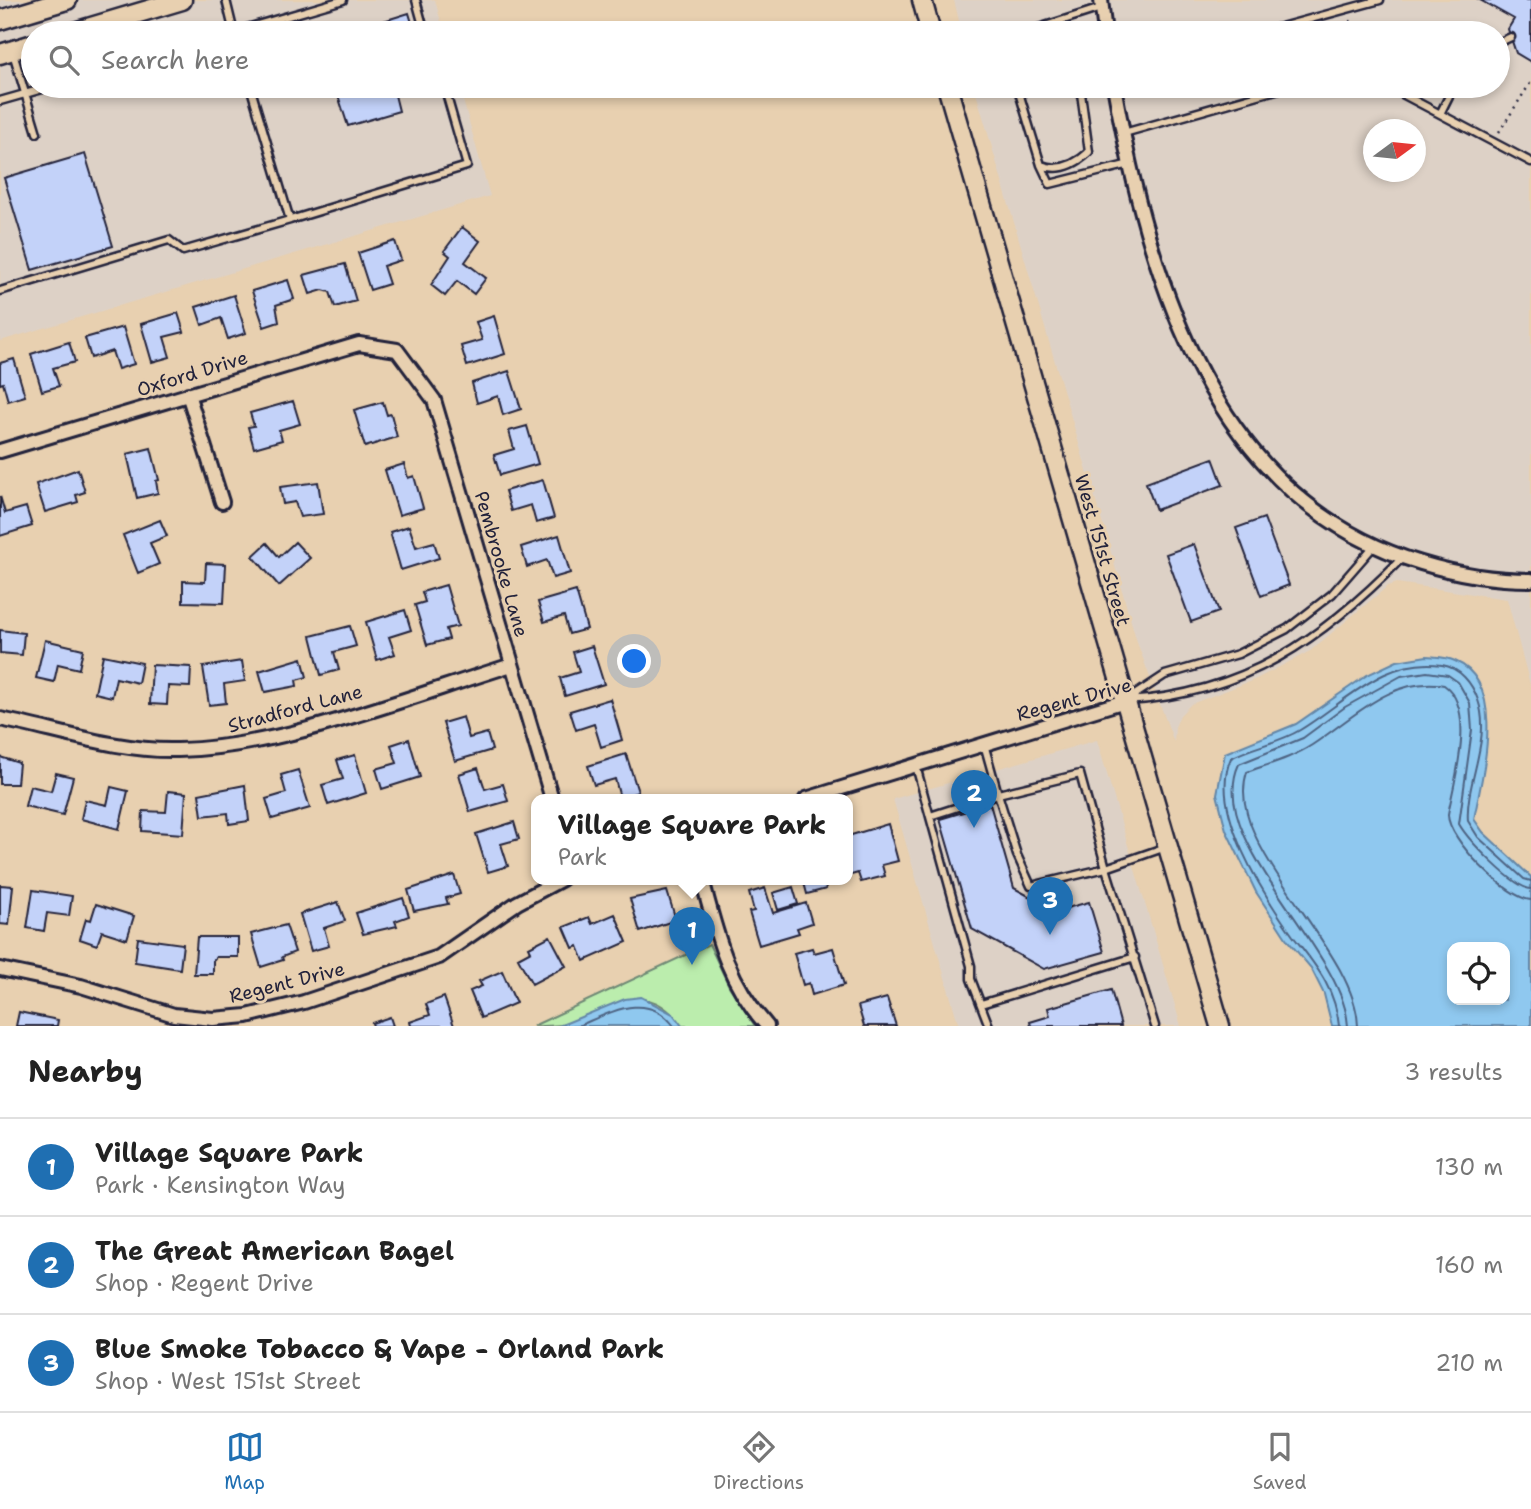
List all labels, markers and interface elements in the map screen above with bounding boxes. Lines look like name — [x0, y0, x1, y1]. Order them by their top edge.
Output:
search box — [21, 21, 1510, 98]
icon: search — [45, 41, 83, 79]
text: Search here — [101, 42, 250, 77]
north arrow — [1363, 119, 1426, 182]
street label: Oxford Drive — [134, 345, 251, 402]
street label: West 151st Street — [1069, 471, 1136, 629]
street label: Pembrooke Lane — [469, 488, 534, 640]
your location — [617, 644, 651, 678]
street label: Regent Drive — [1014, 672, 1134, 727]
street label: Stradford Lane — [225, 678, 365, 738]
pin: 2 — [951, 770, 997, 828]
popup — [531, 794, 853, 885]
text: Village Square Park — [558, 807, 826, 842]
text: Park — [558, 842, 607, 872]
pin: 3 — [1027, 877, 1073, 935]
pin: 1 — [669, 907, 715, 965]
map controls — [1447, 942, 1510, 1005]
button: locate — [1447, 942, 1510, 1005]
street label: Regent Drive — [227, 956, 347, 1009]
text: Nearby — [28, 1051, 143, 1092]
text: 3 results — [1404, 1057, 1503, 1087]
text: Village Square Park — [95, 1135, 363, 1170]
text: 1 — [46, 1152, 56, 1182]
text: 130 m — [1435, 1152, 1503, 1182]
text: Park · Kensington Way — [95, 1170, 346, 1200]
text: The Great American Bagel — [95, 1233, 454, 1268]
text: 2 — [43, 1250, 59, 1280]
text: 160 m — [1435, 1250, 1503, 1280]
text: Shop · Regent Drive — [95, 1268, 314, 1298]
text: Blue Smoke Tobacco & Vape - Orland Park — [95, 1331, 664, 1366]
text: 3 — [43, 1348, 59, 1378]
text: 210 m — [1435, 1348, 1503, 1378]
text: Shop · West 151st Street — [95, 1366, 361, 1396]
tab: Map — [224, 1428, 265, 1495]
tab: Directions — [714, 1428, 804, 1495]
tab: Saved — [1253, 1428, 1307, 1495]

